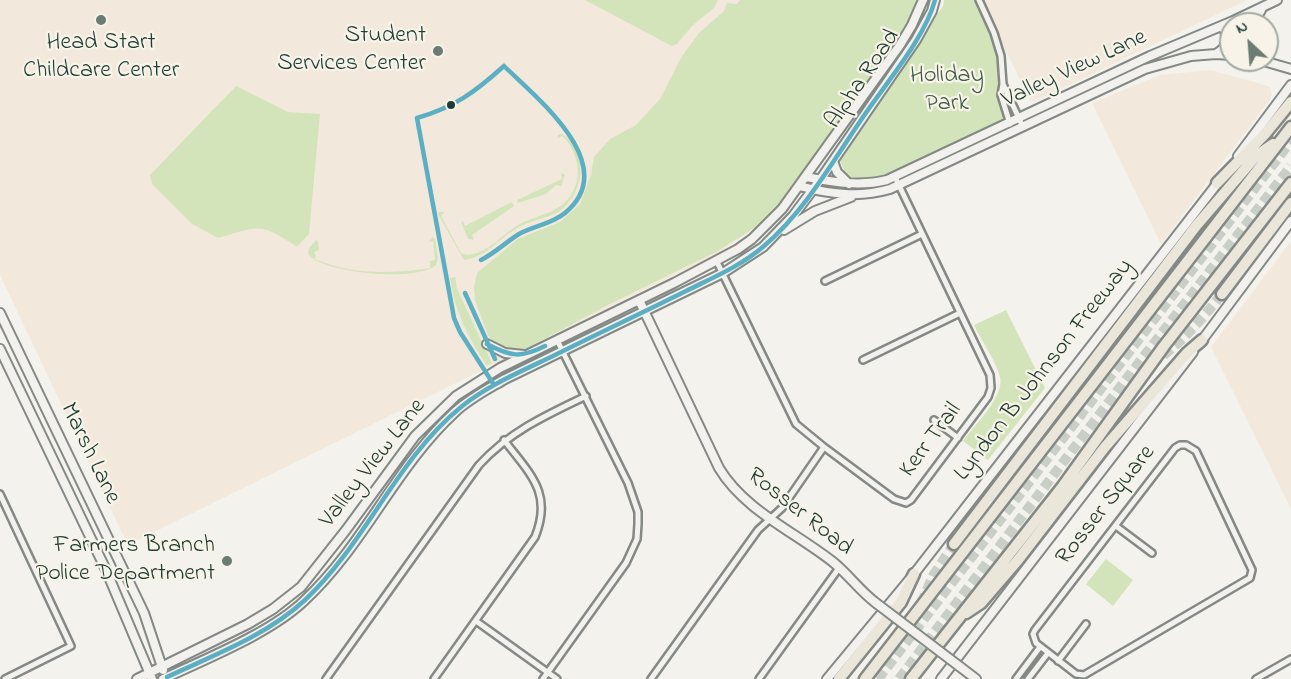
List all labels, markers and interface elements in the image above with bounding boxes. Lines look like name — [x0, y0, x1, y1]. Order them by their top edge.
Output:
north arrow — [1219, 12, 1279, 72]
marker: Head Start Childcare Center — [94, 13, 108, 27]
text: N — [1232, 14, 1252, 41]
place label: Student Services Center — [277, 23, 426, 79]
street label: Valley View Lane — [998, 24, 1152, 116]
street label: Alpha Road — [820, 25, 908, 135]
place label: Head Start Childcare Center — [23, 30, 179, 86]
marker: Student Services Center — [431, 44, 445, 58]
park label: Holiday Park — [910, 63, 984, 119]
unlabelled marker — [445, 99, 457, 111]
street label: Lyndon B Johnson Freeway — [949, 254, 1141, 488]
street label: Valley View Lane — [315, 394, 433, 534]
street label: Kerr Trail — [895, 398, 969, 484]
street label: Marsh Lane — [52, 399, 126, 509]
street label: Rosser Square — [1051, 440, 1163, 572]
street label: Rosser Road — [740, 463, 858, 563]
place label: Farmers Branch Police Department — [36, 533, 215, 589]
marker: Farmers Branch Police Department — [220, 554, 234, 568]

